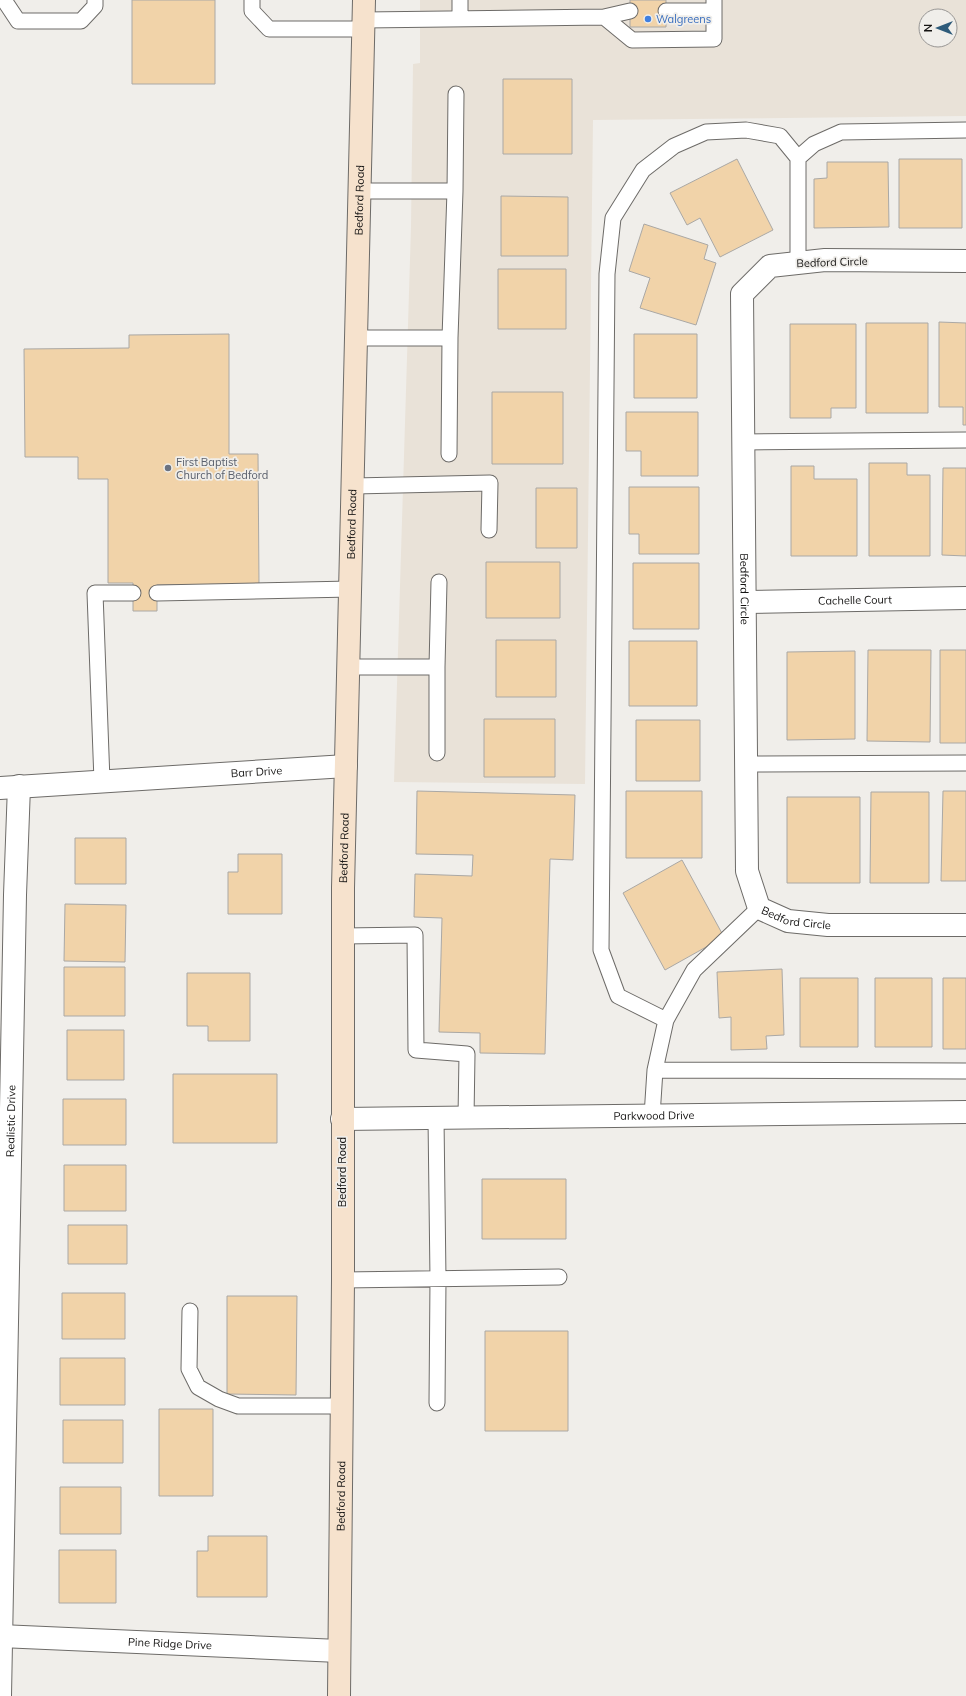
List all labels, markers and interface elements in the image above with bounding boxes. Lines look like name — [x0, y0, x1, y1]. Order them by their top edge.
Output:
north arrow — [918, 8, 958, 48]
place label: Walgreens — [656, 12, 711, 26]
marker: Walgreens — [643, 14, 653, 24]
text: N — [921, 24, 935, 32]
street label: Bedford Road — [351, 165, 367, 236]
street label: Bedford Circle — [796, 254, 868, 270]
place label: First Baptist Church of Bedford — [176, 455, 268, 482]
marker: First Baptist Church of Bedford — [163, 463, 173, 473]
street label: Bedford Road — [344, 489, 359, 559]
street label: Bedford Circle — [737, 553, 752, 625]
street label: Cachelle Court — [818, 592, 892, 608]
street label: Barr Drive — [230, 763, 283, 780]
street label: Bedford Road — [336, 813, 352, 883]
street label: Bedford Circle — [759, 903, 832, 932]
street label: Realistic Drive — [3, 1085, 18, 1157]
street label: Parkwood Drive — [613, 1108, 695, 1123]
street label: Bedford Road — [335, 1137, 349, 1207]
street label: Bedford Road — [334, 1461, 348, 1531]
street label: Pine Ridge Drive — [128, 1635, 212, 1652]

